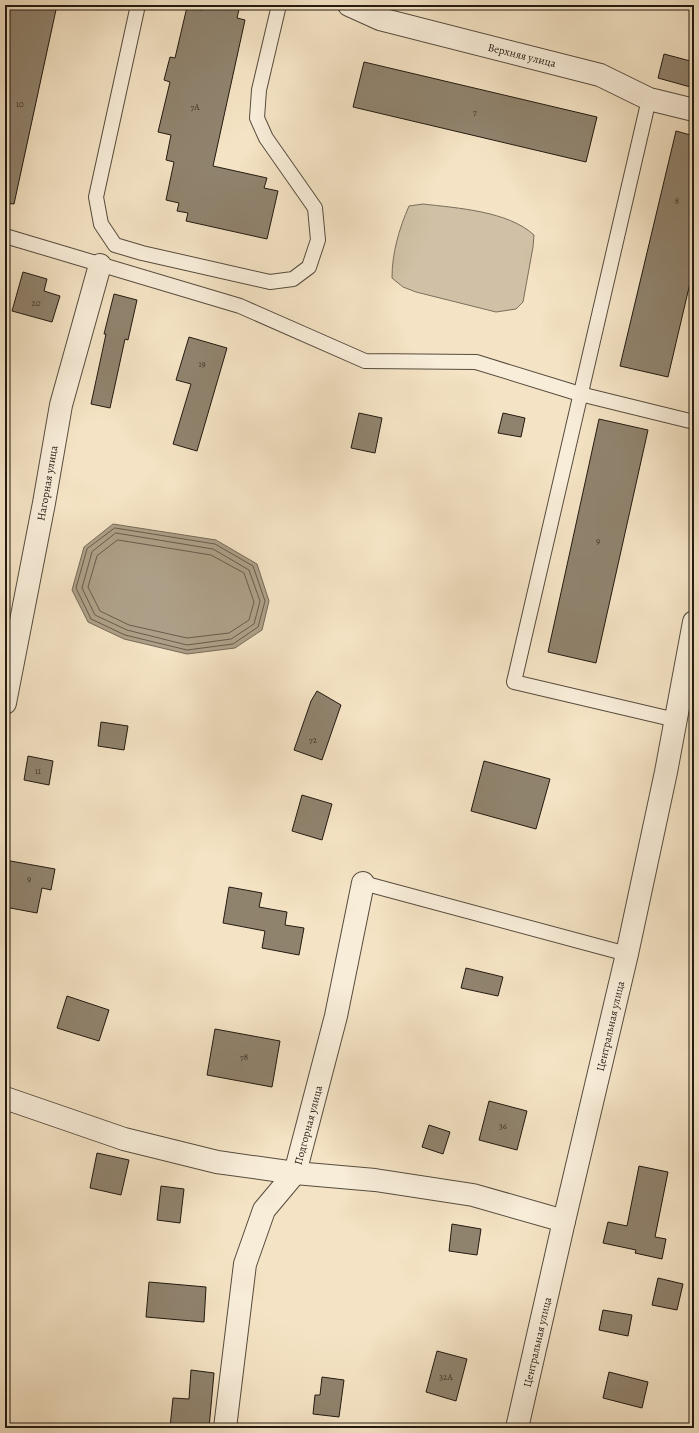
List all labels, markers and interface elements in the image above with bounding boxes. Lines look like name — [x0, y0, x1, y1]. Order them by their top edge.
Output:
street label: Верхняя улица — [486, 40, 558, 71]
house number: 10 — [16, 98, 24, 110]
house number: 7А — [190, 101, 200, 113]
house number: 7 — [473, 106, 477, 118]
house number: 8 — [675, 195, 679, 207]
house number: 20 — [31, 297, 41, 309]
house number: 19 — [198, 358, 206, 370]
street label: Нагорная улица — [33, 443, 62, 522]
house number: 9 — [596, 535, 600, 547]
house number: 72 — [309, 734, 318, 746]
house number: 11 — [35, 765, 41, 777]
house number: 9 — [27, 873, 31, 885]
street label: Центральная улица — [593, 979, 628, 1073]
house number: 78 — [240, 1051, 248, 1063]
street label: Подгорная улица — [291, 1083, 327, 1166]
house number: 36 — [499, 1120, 507, 1132]
street label: Центральная улица — [520, 1295, 555, 1389]
house number: 32А — [439, 1371, 453, 1383]

